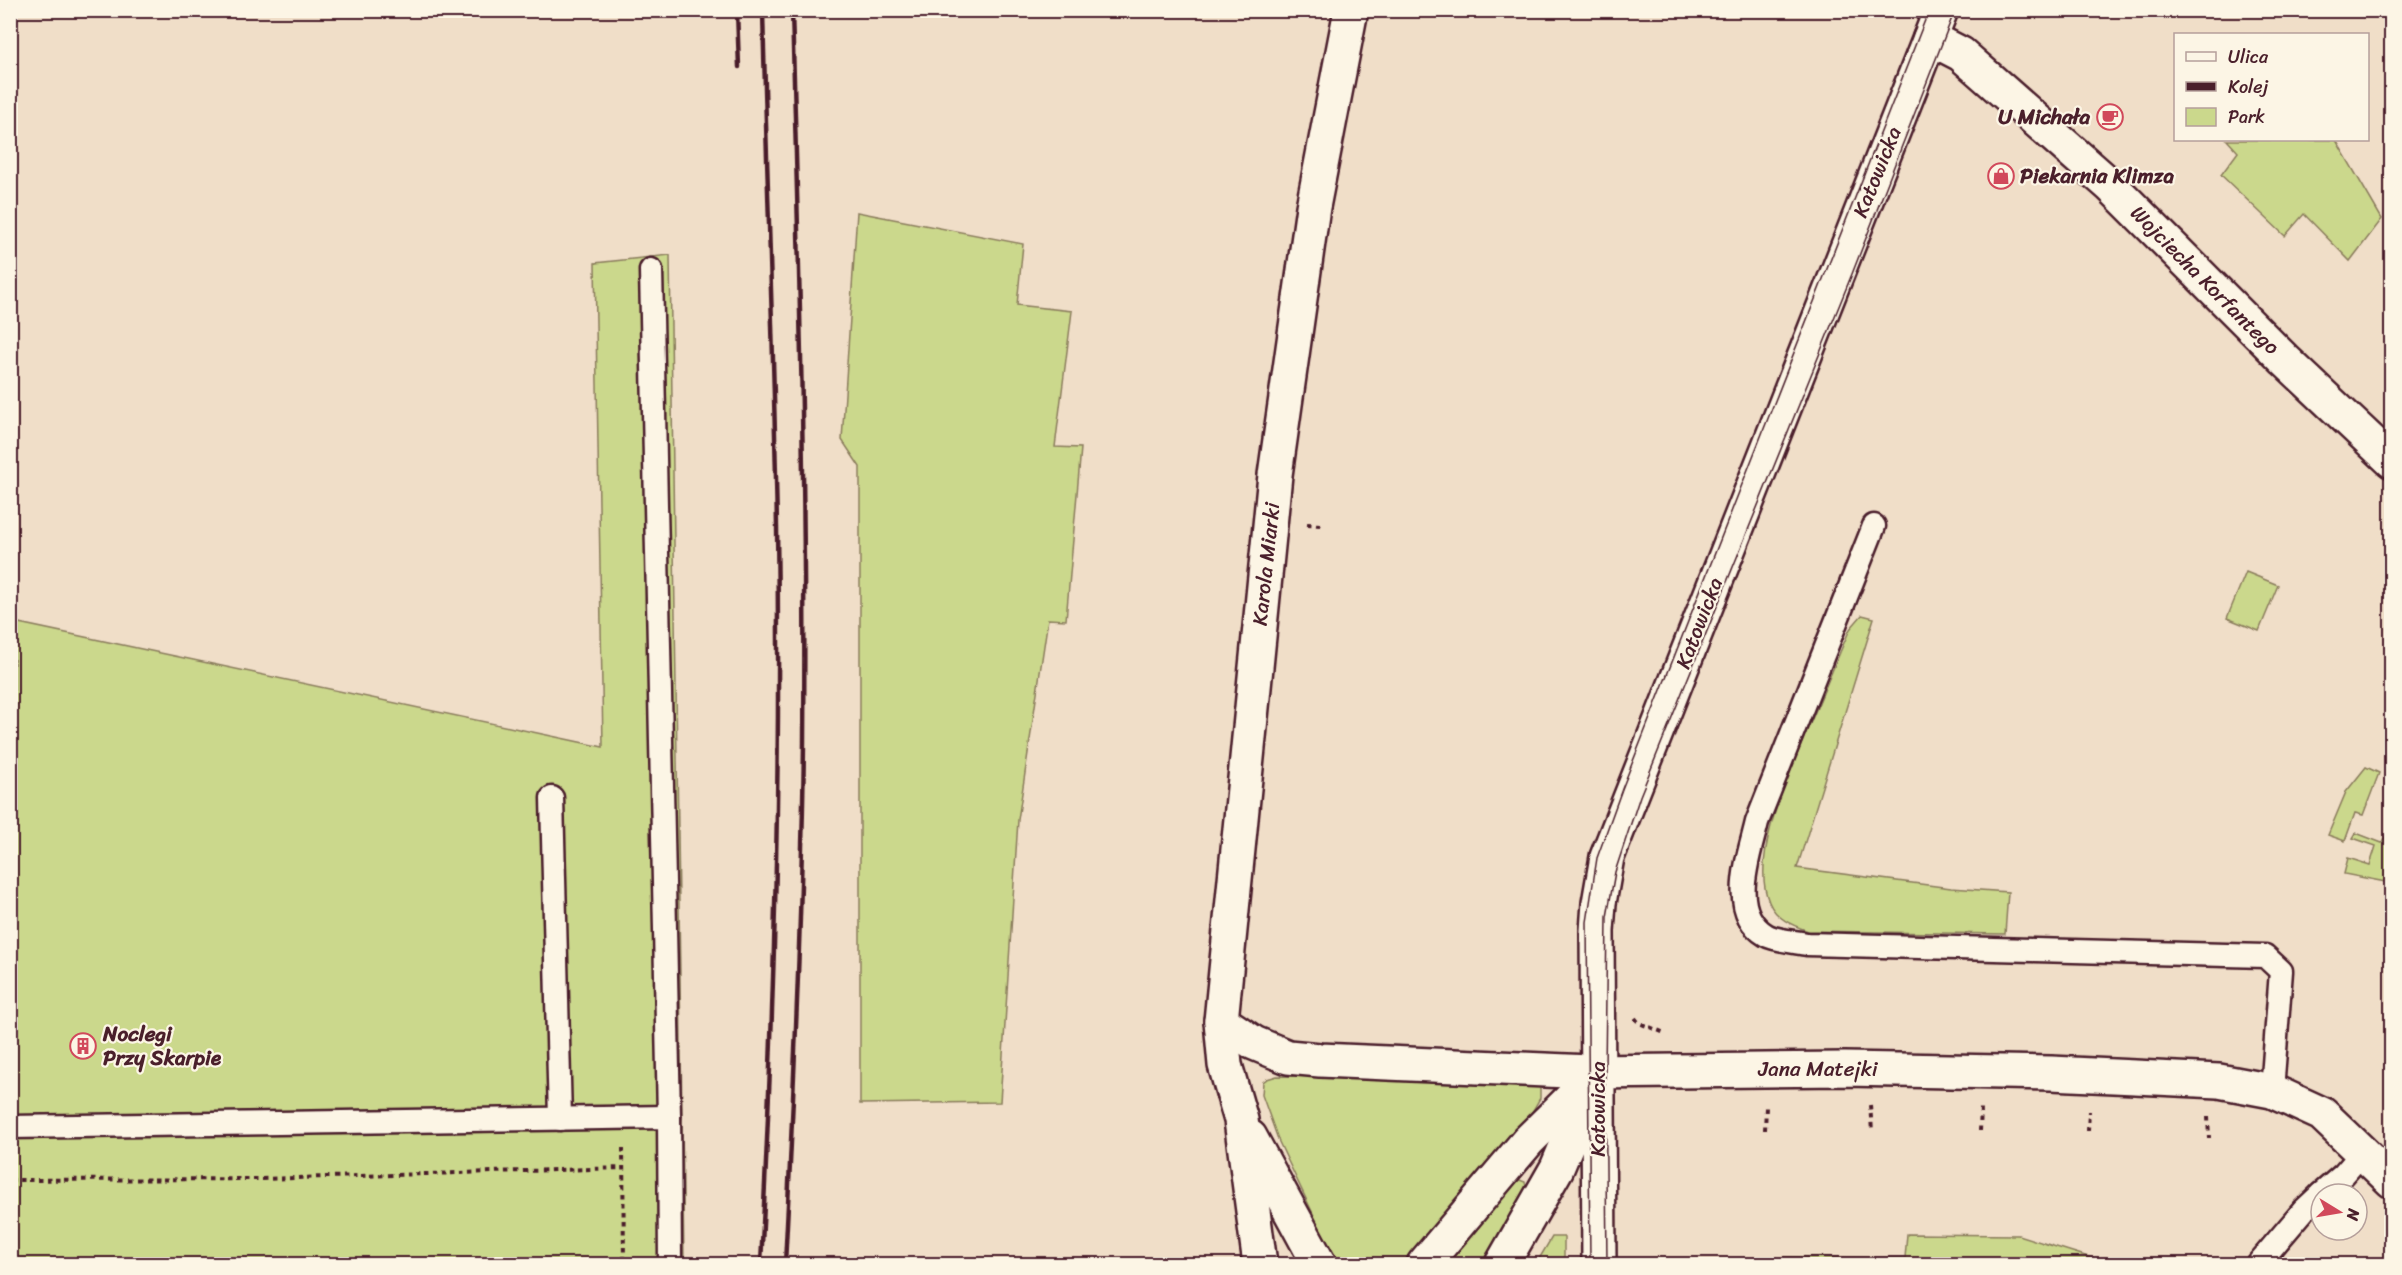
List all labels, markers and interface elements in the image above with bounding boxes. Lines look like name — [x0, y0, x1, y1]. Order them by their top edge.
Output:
legend — [2174, 33, 2369, 141]
text: Ulica — [2228, 41, 2269, 73]
text: Kolej — [2228, 71, 2268, 103]
place label: U Michała — [1998, 98, 2090, 136]
text: Park — [2228, 101, 2265, 133]
cafe icon: U Michała — [2095, 102, 2125, 132]
street label: Katowicka — [1841, 120, 1913, 223]
place label: Piekarnia Klimza — [2020, 157, 2174, 195]
shop icon: Piekarnia Klimza — [1986, 161, 2016, 191]
street label: Wojciecha Korfantego — [2121, 196, 2290, 365]
street label: Karola Miarki — [1241, 499, 1291, 627]
street label: Katowicka — [1664, 571, 1734, 674]
place label: Noclegi Przy Skarpie — [102, 1015, 222, 1077]
building icon: Noclegi Przy Skarpie — [68, 1031, 98, 1061]
street label: Jana Matejki — [1757, 1050, 1879, 1088]
street label: Katowicka — [1579, 1061, 1617, 1157]
north arrow — [2309, 1182, 2369, 1242]
text: N — [2338, 1206, 2369, 1224]

